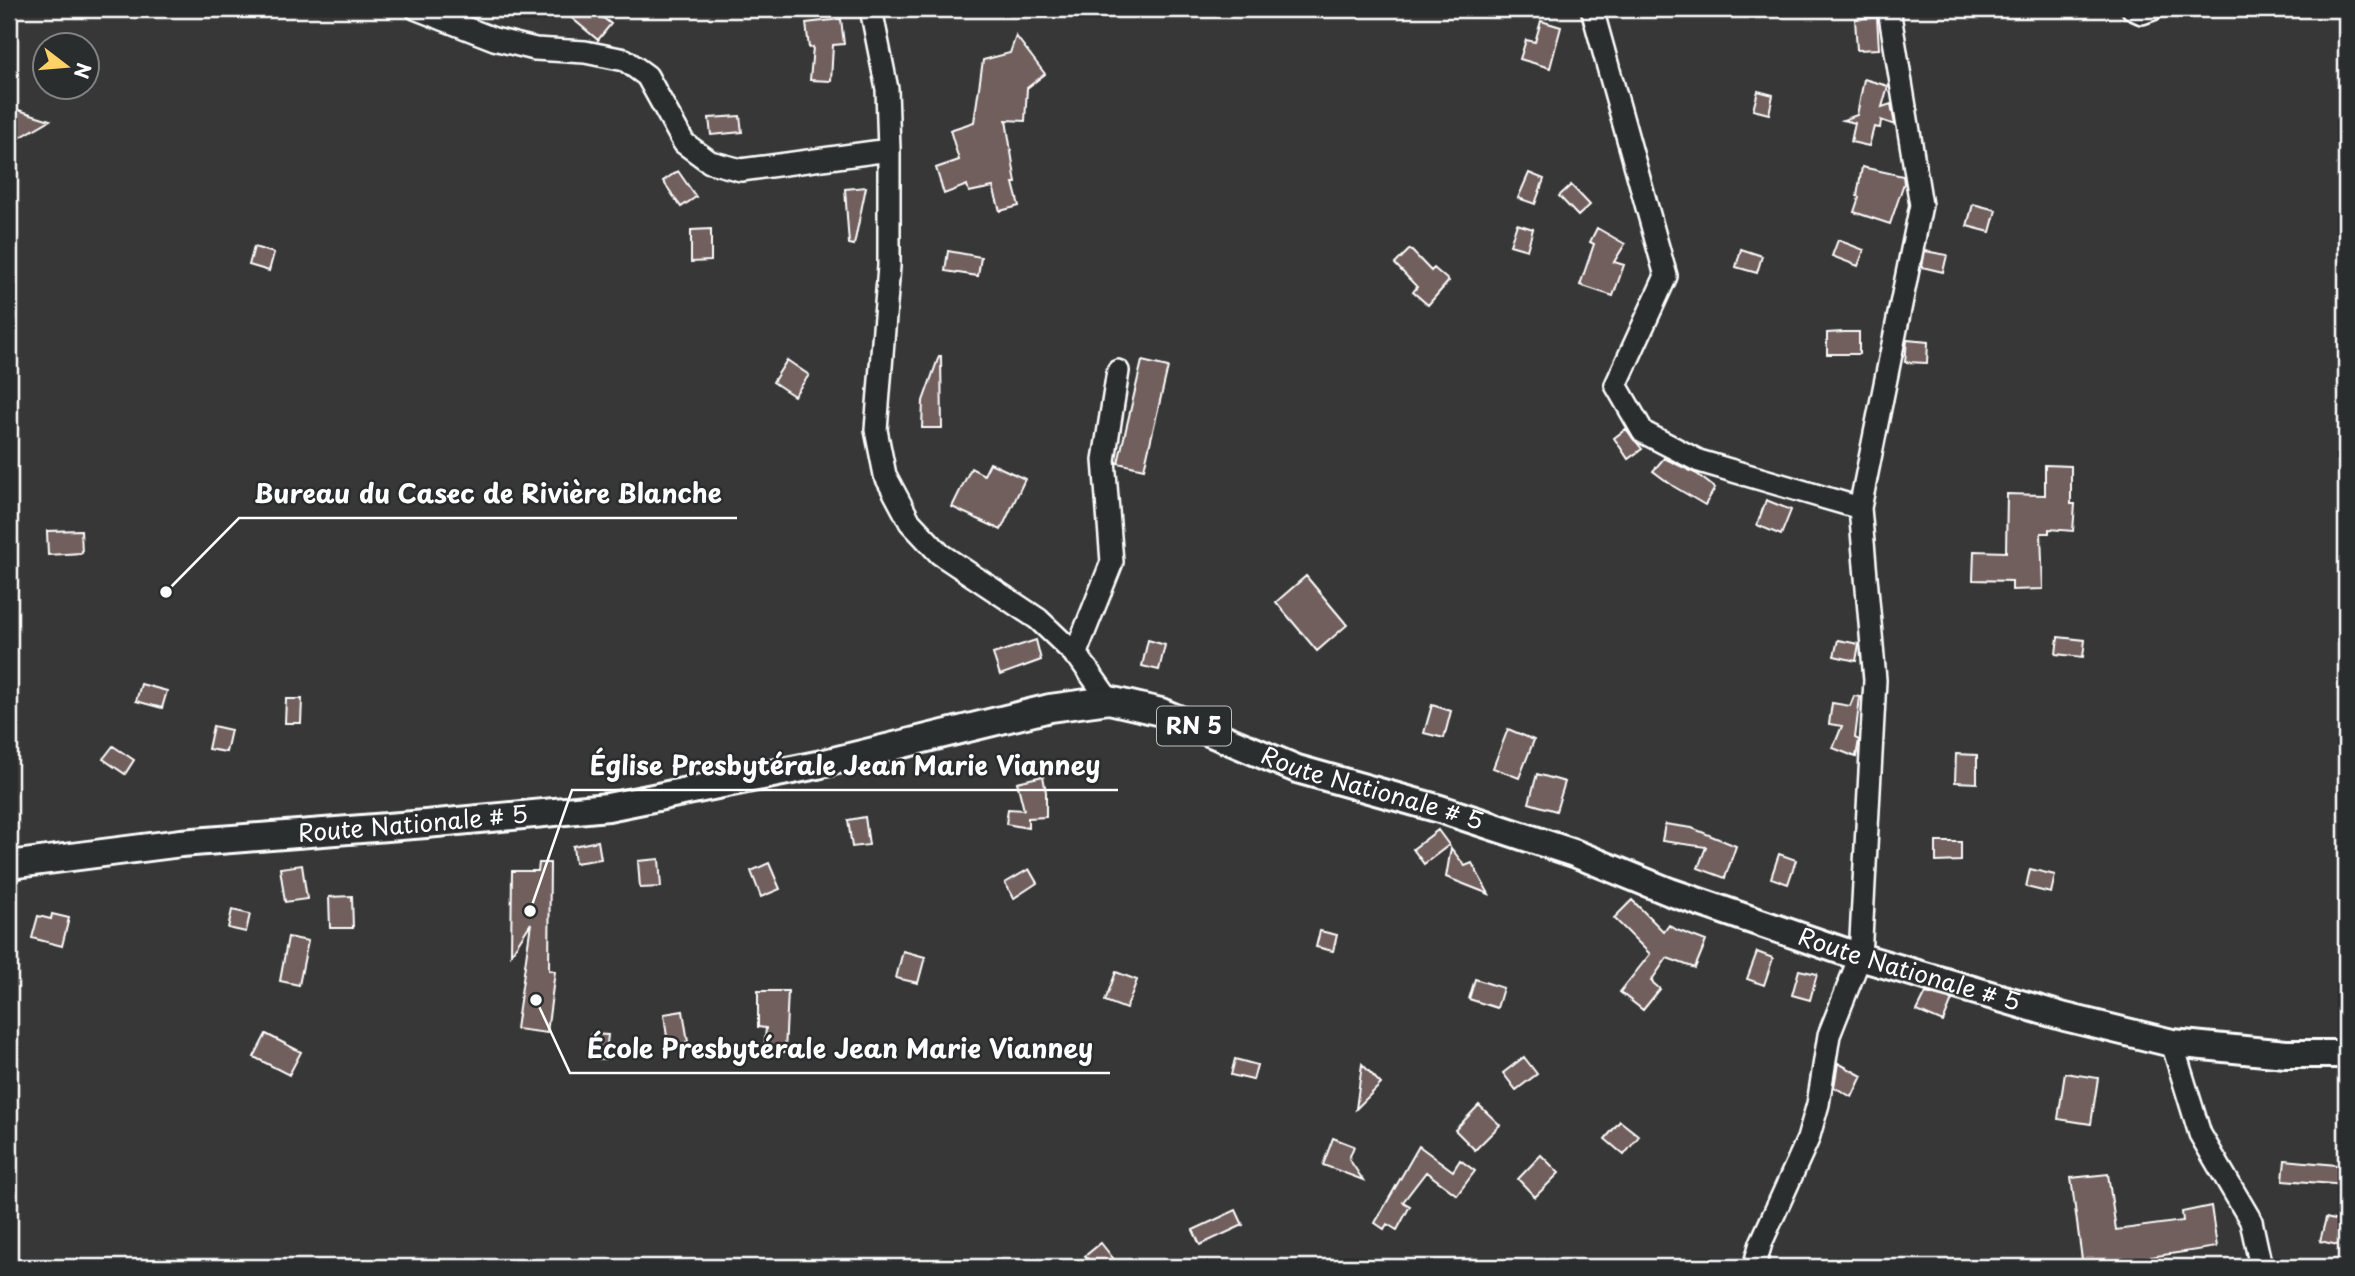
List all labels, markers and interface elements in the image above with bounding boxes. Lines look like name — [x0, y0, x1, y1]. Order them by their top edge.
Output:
north arrow — [32, 32, 102, 102]
text: N — [68, 60, 99, 82]
callout: Bureau du Casec de Rivière Blanche — [239, 471, 737, 518]
text: Bureau du Casec de Rivière Blanche — [254, 473, 722, 512]
road number: RN 5 — [1157, 706, 1231, 746]
street label: Route Nationale # 5 — [1256, 736, 1489, 838]
callout: Église Presbytérale Jean Marie Vianney — [572, 743, 1118, 790]
text: Église Presbytérale Jean Marie Vianney — [590, 745, 1100, 784]
street label: Route Nationale # 5 — [296, 795, 529, 850]
street label: Route Nationale # 5 — [1794, 917, 2025, 1019]
callout: École Presbytérale Jean Marie Vianney — [570, 1026, 1110, 1073]
text: École Presbytérale Jean Marie Vianney — [587, 1028, 1093, 1067]

